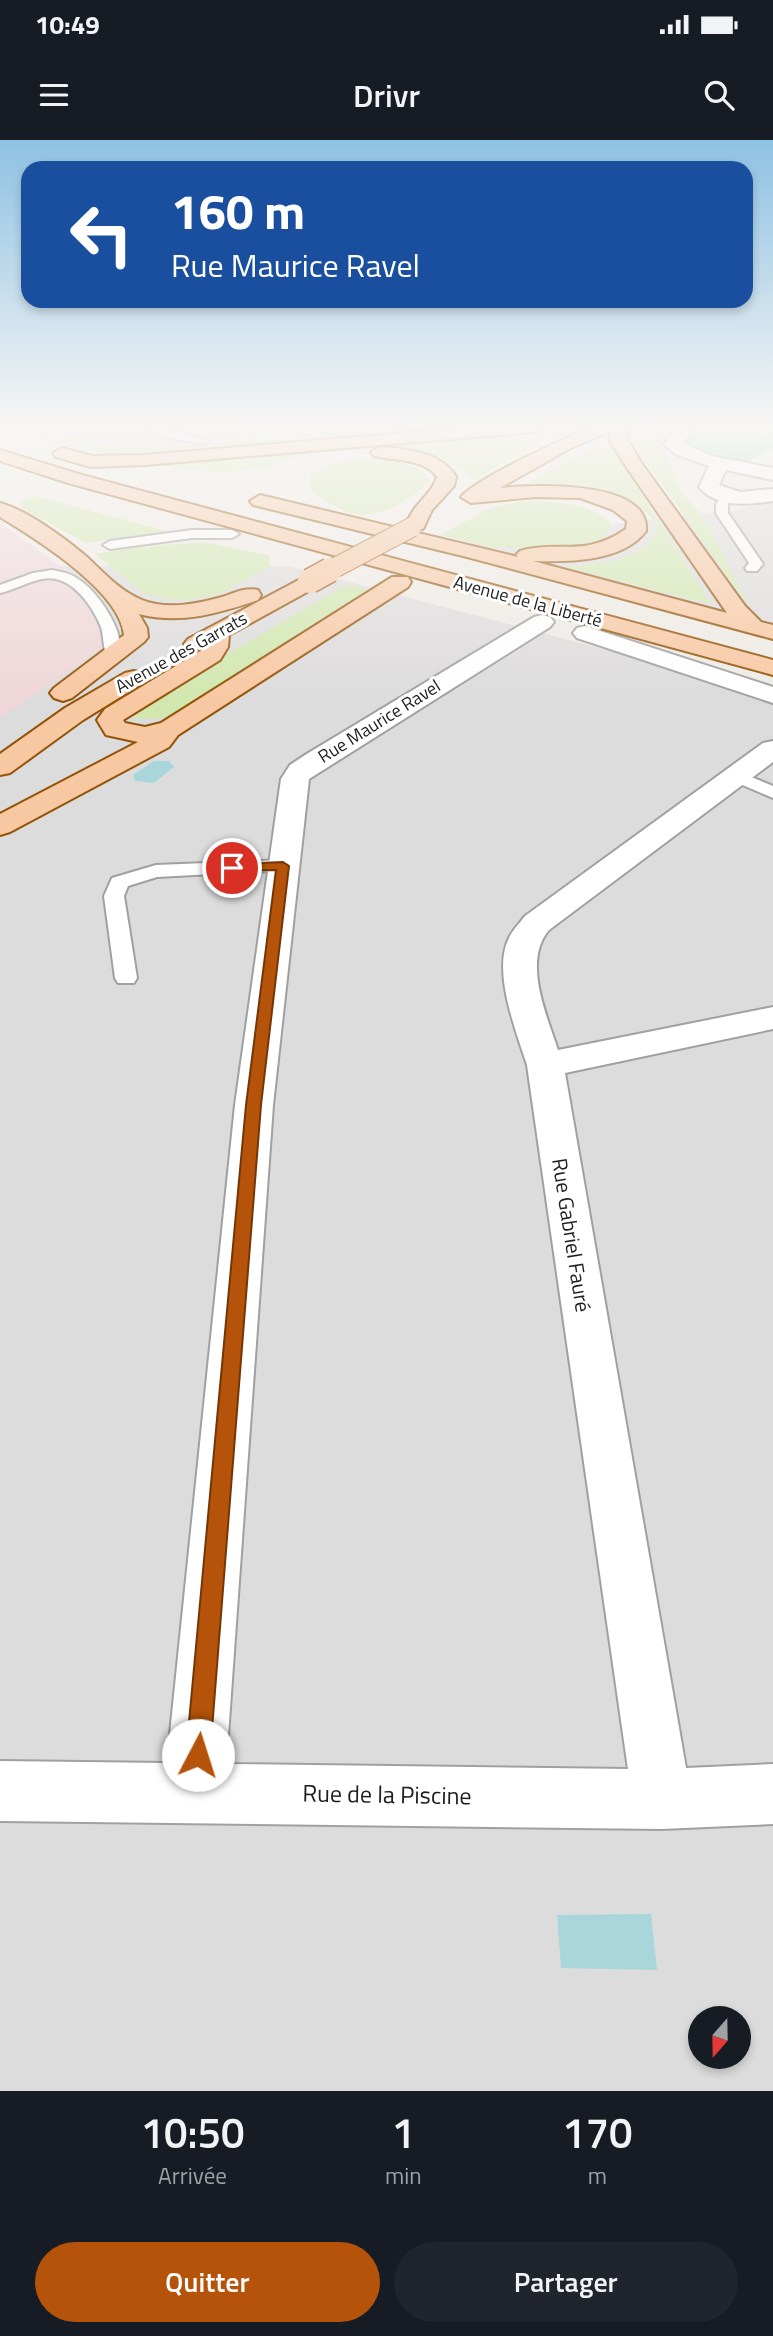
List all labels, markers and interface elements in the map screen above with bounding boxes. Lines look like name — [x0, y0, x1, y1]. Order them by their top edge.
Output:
text: 10:49 — [35, 5, 100, 44]
text: Drivr — [353, 71, 420, 119]
icon: menu — [35, 76, 73, 114]
icon: search — [700, 76, 738, 114]
text: 160 m — [171, 173, 305, 248]
icon: left — [56, 189, 147, 280]
text: Rue Maurice Ravel — [171, 241, 420, 289]
street label: Avenue de la Liberté — [451, 568, 605, 634]
street label: Avenue des Garrats — [110, 604, 252, 700]
street label: Rue Maurice Ravel — [312, 672, 446, 770]
pin — [202, 838, 262, 898]
icon: arrive — [213, 849, 251, 887]
street label: Rue Gabriel Fauré — [544, 1156, 600, 1314]
position arrow — [161, 1718, 235, 1792]
street label: Rue de la Piscine — [302, 1775, 472, 1813]
north arrow — [688, 2006, 751, 2068]
map controls — [688, 2006, 751, 2069]
text: 10:50 — [140, 2100, 245, 2164]
text: 1 — [392, 2100, 415, 2164]
text: 170 — [562, 2100, 633, 2164]
text: Arrivée — [158, 2158, 227, 2193]
text: min — [385, 2158, 422, 2193]
text: m — [588, 2158, 607, 2193]
button: Quitter — [35, 2242, 380, 2322]
button: Partager — [394, 2242, 738, 2322]

